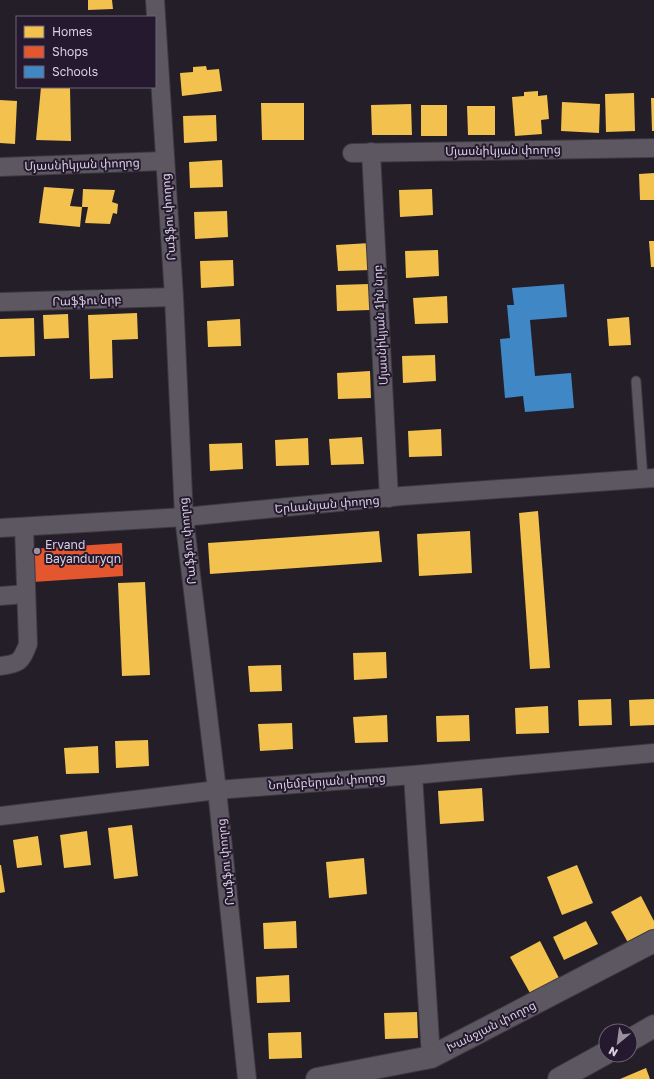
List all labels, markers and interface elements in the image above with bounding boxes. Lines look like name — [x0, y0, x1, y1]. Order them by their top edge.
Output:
legend — [16, 16, 156, 88]
text: Homes — [52, 24, 92, 39]
text: Shops — [52, 44, 88, 59]
text: Schools — [52, 64, 98, 79]
street label: Մյասնիկյան փողոց — [445, 141, 561, 159]
street label: Մյասնիկյան փողոց — [24, 154, 140, 174]
street label: Րաֆֆու փողոց — [157, 173, 179, 261]
street label: Մյասնիկյան 1ին նրբ — [369, 264, 391, 386]
street label: Րաֆֆու նրբ — [52, 291, 122, 309]
street label: Երևանյան փողոց — [274, 492, 380, 516]
street label: Րաֆֆու փողոց — [175, 497, 199, 585]
place label: Ervand Bayanduryqn — [45, 537, 121, 566]
marker: Ervand Bayanduryqn — [32, 546, 42, 556]
street label: Նոյեմբերյան փողոց — [268, 769, 386, 793]
street label: Րաֆֆու փողոց — [213, 818, 237, 906]
street label: Խանջյան փողոց — [444, 997, 538, 1055]
north arrow — [598, 1023, 638, 1063]
text: N — [606, 1044, 620, 1060]

